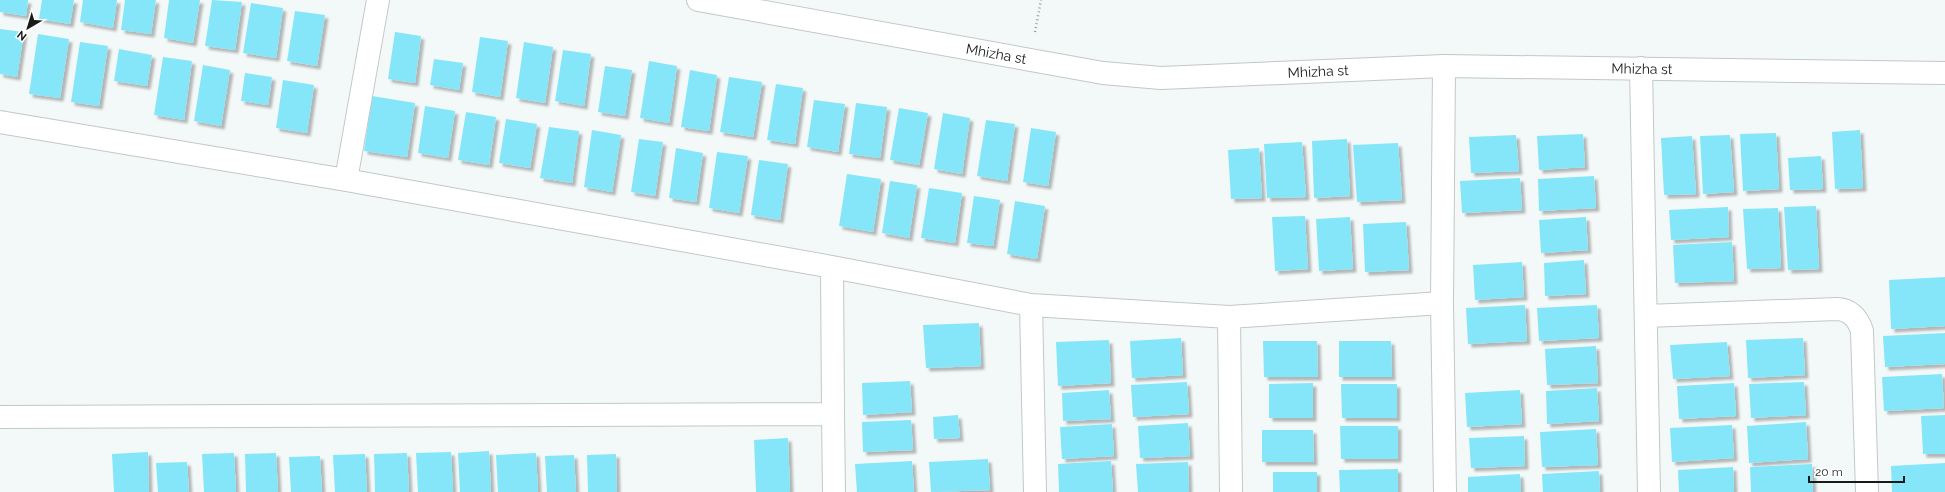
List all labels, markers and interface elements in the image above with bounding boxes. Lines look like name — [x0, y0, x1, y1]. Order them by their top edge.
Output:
north arrow — [8, 8, 48, 48]
text: N — [15, 28, 29, 43]
street label: Mhizha st — [965, 40, 1028, 67]
street label: Mhizha st — [1611, 60, 1673, 77]
street label: Mhizha st — [1287, 62, 1349, 81]
scale bar — [1809, 458, 1904, 484]
text: 20 m — [1815, 465, 1843, 479]

